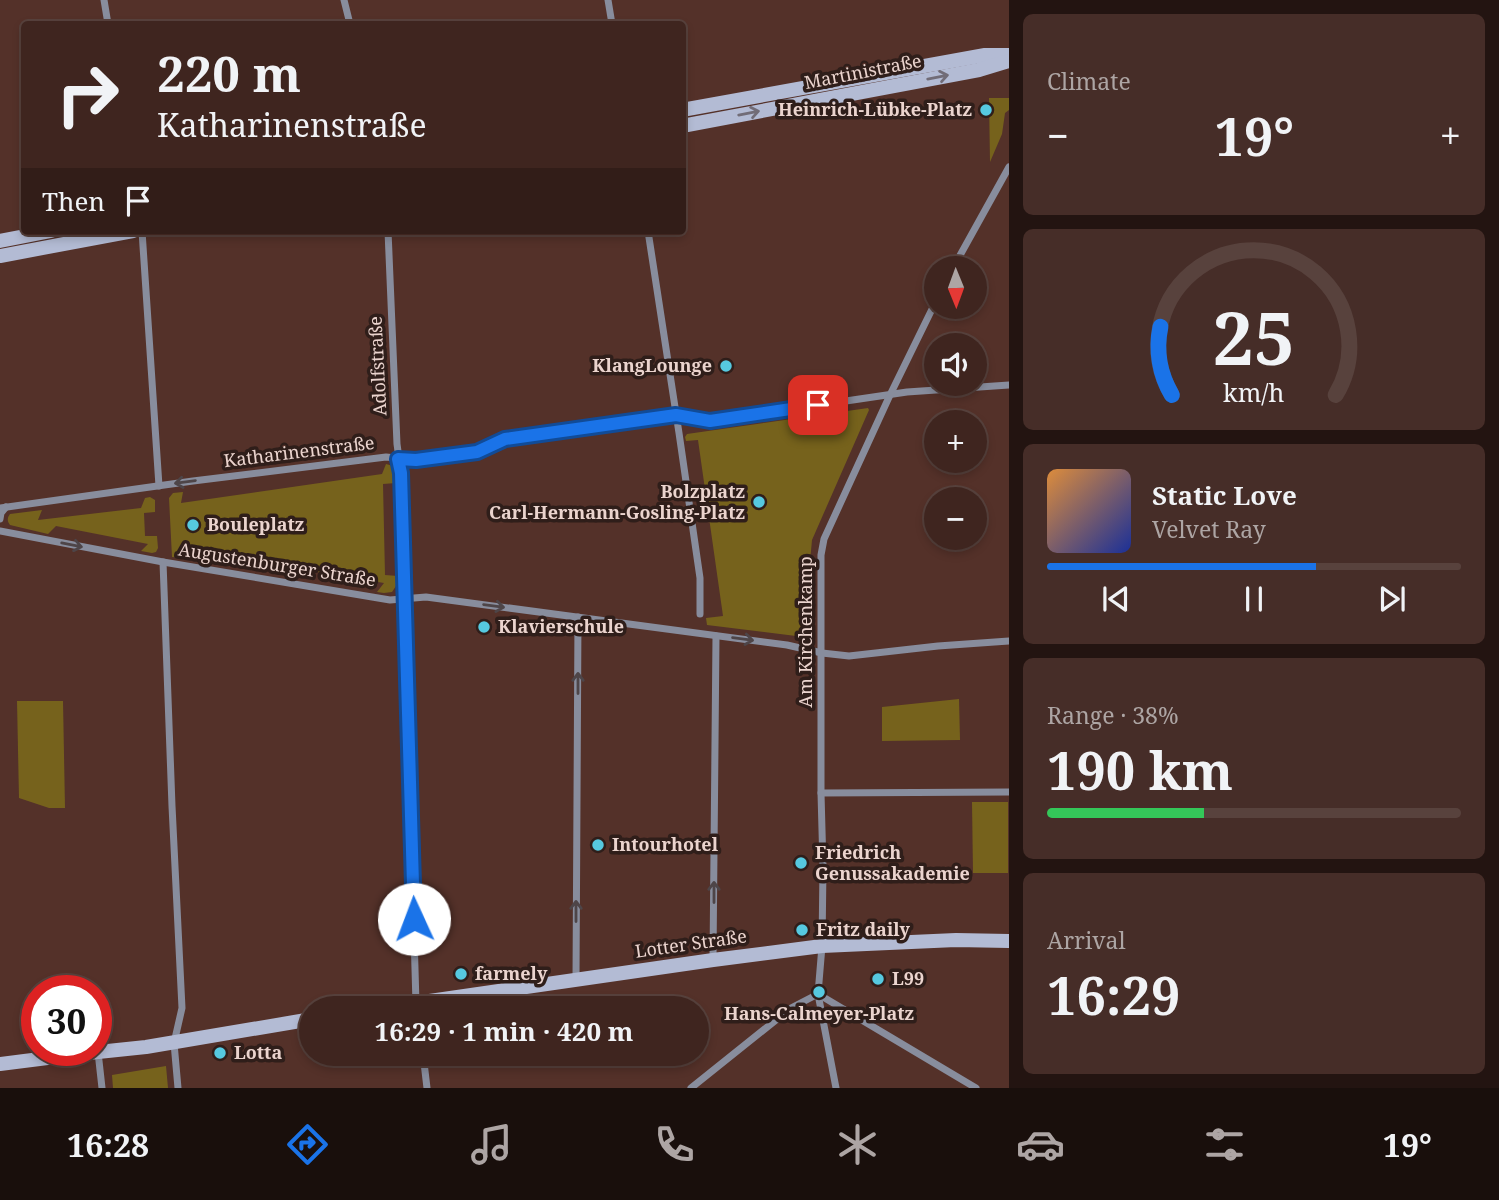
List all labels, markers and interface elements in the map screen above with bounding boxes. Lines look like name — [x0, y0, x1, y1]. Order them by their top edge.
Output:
text: 220 m — [157, 40, 301, 106]
street label: Martinistraße — [802, 48, 923, 94]
icon: right — [42, 49, 133, 140]
text: Climate — [1047, 65, 1131, 97]
one-way arrow — [926, 70, 949, 84]
place label: Heinrich-Lübke-Platz — [778, 97, 972, 121]
text: 19° — [1215, 100, 1294, 171]
marker: Heinrich-Lübke-Platz — [978, 102, 994, 118]
text: Katharinenstraße — [157, 103, 427, 146]
one-way arrow — [738, 106, 760, 119]
text: − — [1047, 109, 1069, 161]
text: + — [1440, 109, 1461, 161]
icon: arrive — [119, 182, 157, 220]
text: Then — [42, 183, 105, 219]
north arrow — [924, 256, 987, 318]
map controls — [924, 256, 987, 550]
text: 25 — [1213, 288, 1295, 387]
street label: Adolfstraße — [362, 316, 392, 417]
button: sound — [924, 333, 987, 396]
place label: KlangLounge — [592, 353, 712, 377]
marker: KlangLounge — [718, 358, 734, 374]
pin — [788, 375, 848, 435]
text: km/h — [1223, 375, 1285, 409]
icon: arrive — [799, 386, 837, 424]
button: + — [924, 410, 987, 473]
street label: Katharinenstraße — [222, 430, 376, 472]
one-way arrow — [174, 476, 197, 489]
text: Static Love — [1152, 477, 1297, 513]
place label: Bolzplatz Carl-Hermann-Gosling-Platz — [489, 479, 745, 524]
button: − — [924, 487, 987, 550]
marker: Bolzplatz Carl-Hermann-Gosling-Platz — [751, 494, 767, 510]
place label: Bouleplatz — [207, 512, 304, 536]
text: Velvet Ray — [1152, 513, 1266, 545]
marker: Bouleplatz — [185, 517, 201, 533]
street label: Augustenburger Straße — [177, 537, 378, 591]
one-way arrow — [60, 539, 83, 552]
street label: Am Kirchenkamp — [793, 556, 817, 708]
icon: previous — [1097, 580, 1135, 618]
icon: pause — [1235, 580, 1273, 618]
icon: next — [1373, 580, 1411, 618]
one-way arrow — [482, 599, 505, 612]
place label: Klavierschule — [498, 614, 624, 638]
marker: Klavierschule — [476, 619, 492, 635]
one-way arrow — [732, 633, 754, 646]
one-way arrow — [571, 672, 585, 695]
text: Range · 38% — [1047, 699, 1179, 731]
text: 190 km — [1047, 734, 1233, 805]
place label: Intourhotel — [612, 832, 719, 856]
marker: Intourhotel — [590, 837, 606, 853]
place label: Friedrich Genussakademie — [815, 840, 970, 885]
marker: Friedrich Genussakademie — [793, 855, 809, 871]
one-way arrow — [707, 880, 721, 903]
position arrow — [377, 882, 451, 956]
one-way arrow — [569, 900, 583, 923]
place label: Fritz daily — [816, 917, 911, 941]
marker: Fritz daily — [794, 922, 810, 938]
street label: Lotter Straße — [633, 923, 748, 963]
text: Arrival — [1047, 924, 1126, 956]
text: 16:29 — [1047, 959, 1180, 1030]
place label: farmely — [475, 961, 548, 985]
marker: farmely — [453, 966, 469, 982]
place label: L99 — [892, 966, 924, 990]
marker: L99 — [870, 971, 886, 987]
speed limit sign: 30 — [21, 975, 112, 1066]
marker: Hans-Calmeyer-Platz — [811, 984, 827, 1000]
place label: Hans-Calmeyer-Platz — [724, 1001, 914, 1025]
text: 16:29 · 1 min · 420 m — [374, 1013, 634, 1049]
place label: Lotta — [234, 1040, 282, 1064]
marker: Lotta — [212, 1045, 228, 1061]
icon: directions — [283, 1120, 332, 1169]
icon: music — [467, 1120, 516, 1169]
icon: phone — [650, 1120, 699, 1169]
icon: climate — [833, 1120, 882, 1169]
icon: car — [1016, 1120, 1065, 1169]
icon: filters — [1200, 1120, 1249, 1169]
text: 16:28 — [67, 1123, 149, 1166]
text: 19° — [1383, 1123, 1432, 1166]

